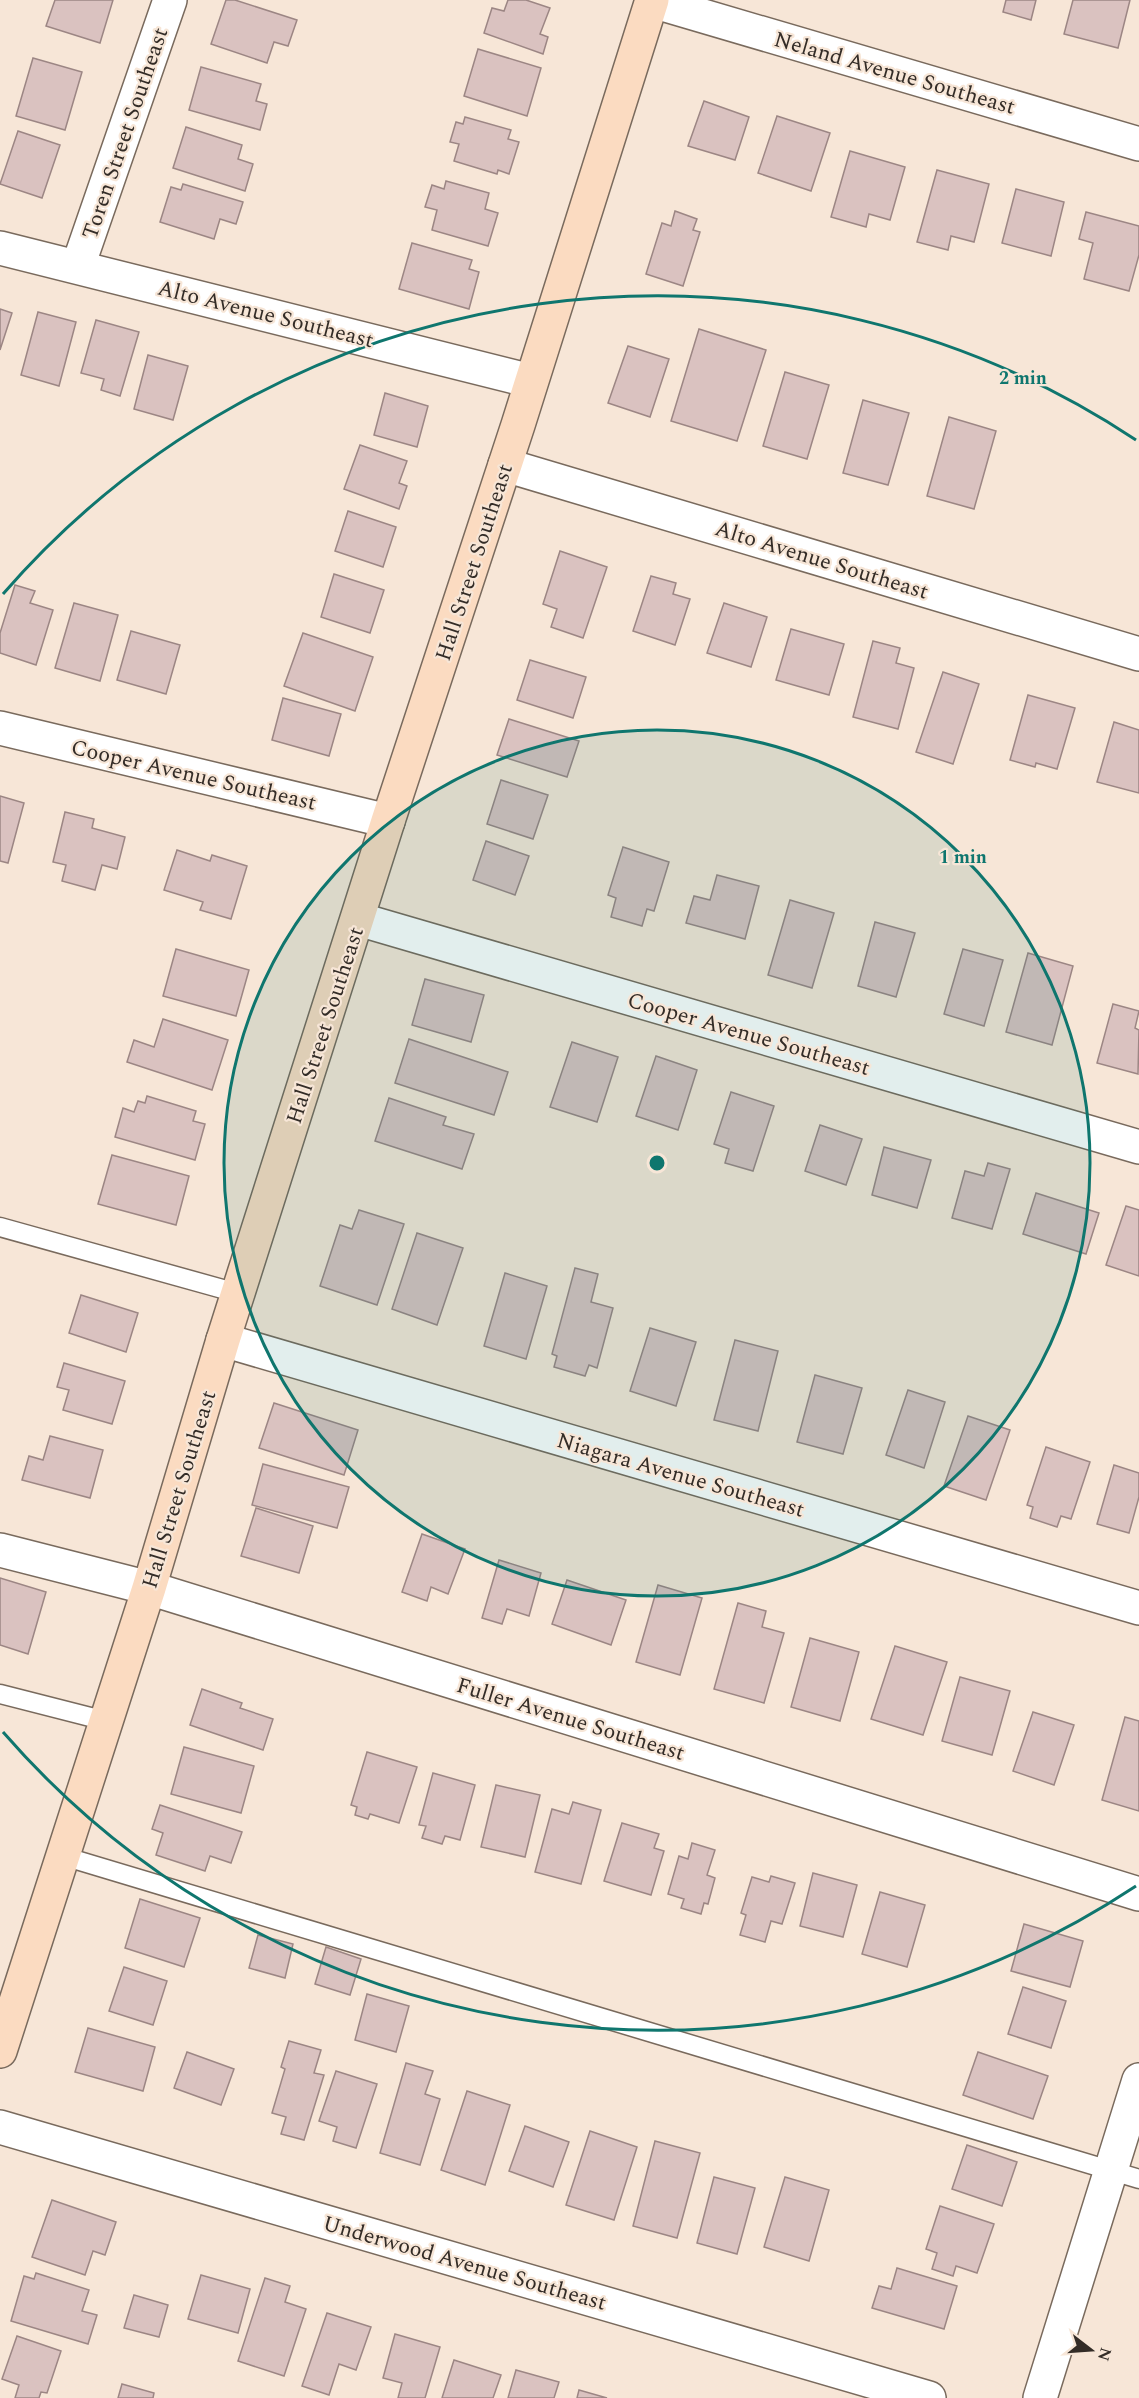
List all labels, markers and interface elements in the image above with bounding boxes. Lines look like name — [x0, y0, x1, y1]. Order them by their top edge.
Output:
street label: Toren Street Southeast — [74, 23, 177, 244]
street label: Neland Avenue Southeast — [770, 23, 1019, 124]
street label: Alto Avenue Southeast — [154, 272, 377, 357]
text: 2 min — [999, 365, 1047, 392]
street label: Hall Street Southeast — [427, 459, 522, 665]
street label: Alto Avenue Southeast — [711, 512, 933, 609]
street label: Cooper Avenue Southeast — [68, 731, 320, 820]
text: 1 min — [939, 844, 987, 871]
street label: Hall Street Southeast — [278, 922, 373, 1128]
street label: Cooper Avenue Southeast — [623, 984, 874, 1085]
centre of rings — [647, 1153, 667, 1173]
street label: Hall Street Southeast — [134, 1386, 225, 1593]
street label: Niagara Avenue Southeast — [553, 1424, 809, 1527]
street label: Fuller Avenue Southeast — [452, 1669, 689, 1770]
street label: Underwood Avenue Southeast — [319, 2207, 611, 2320]
north arrow — [1061, 2320, 1121, 2380]
text: N — [1091, 2344, 1118, 2364]

